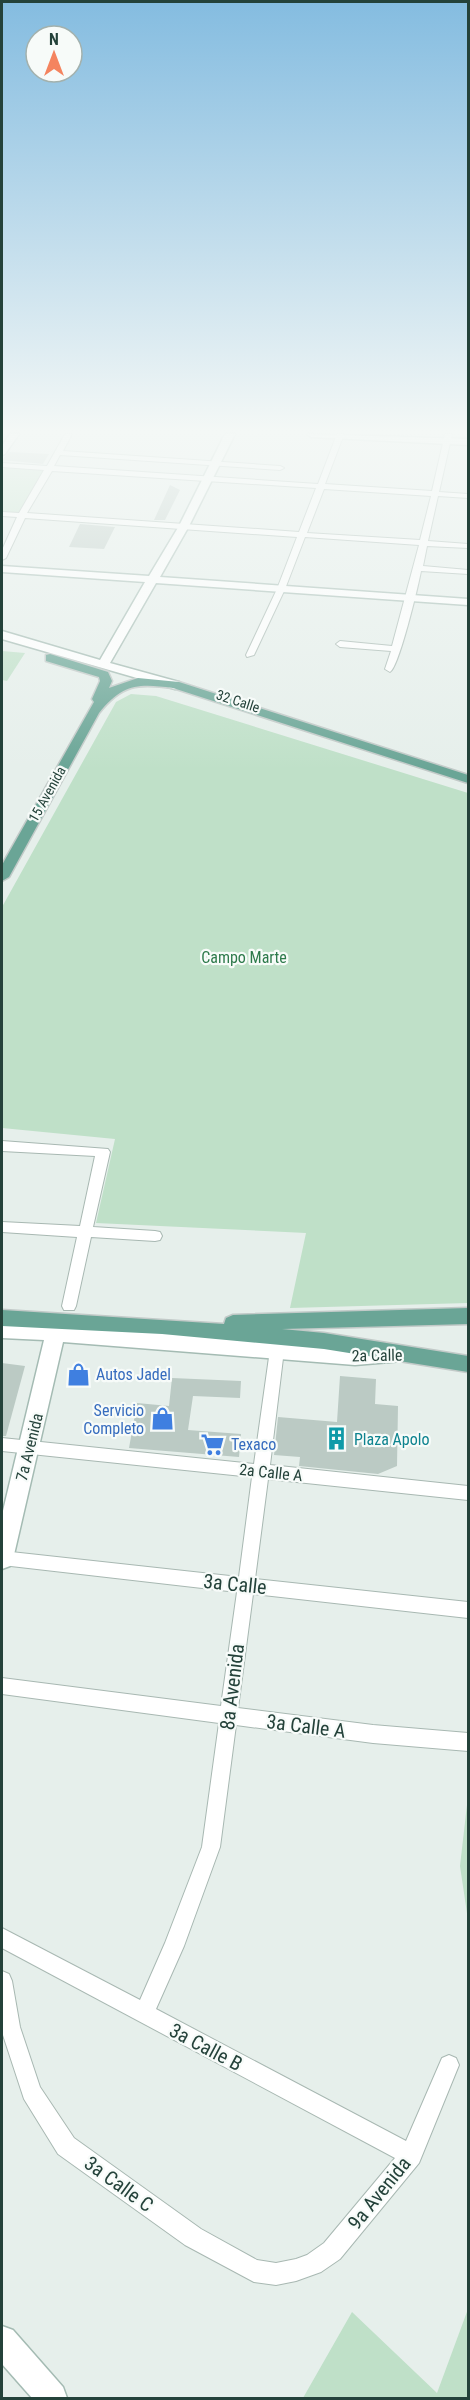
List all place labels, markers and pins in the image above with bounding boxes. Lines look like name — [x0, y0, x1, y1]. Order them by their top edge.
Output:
shop icon: Autos Jadel — [65, 1361, 91, 1387]
place label: Autos Jadel — [96, 1365, 171, 1384]
place label: Servicio Completo — [83, 1401, 144, 1438]
shop icon: Servicio Completo — [149, 1406, 175, 1432]
building icon: Plaza Apolo — [323, 1426, 349, 1452]
place label: Plaza Apolo — [354, 1430, 429, 1449]
supermarket icon: Texaco — [200, 1431, 226, 1457]
place label: Texaco — [231, 1435, 276, 1454]

